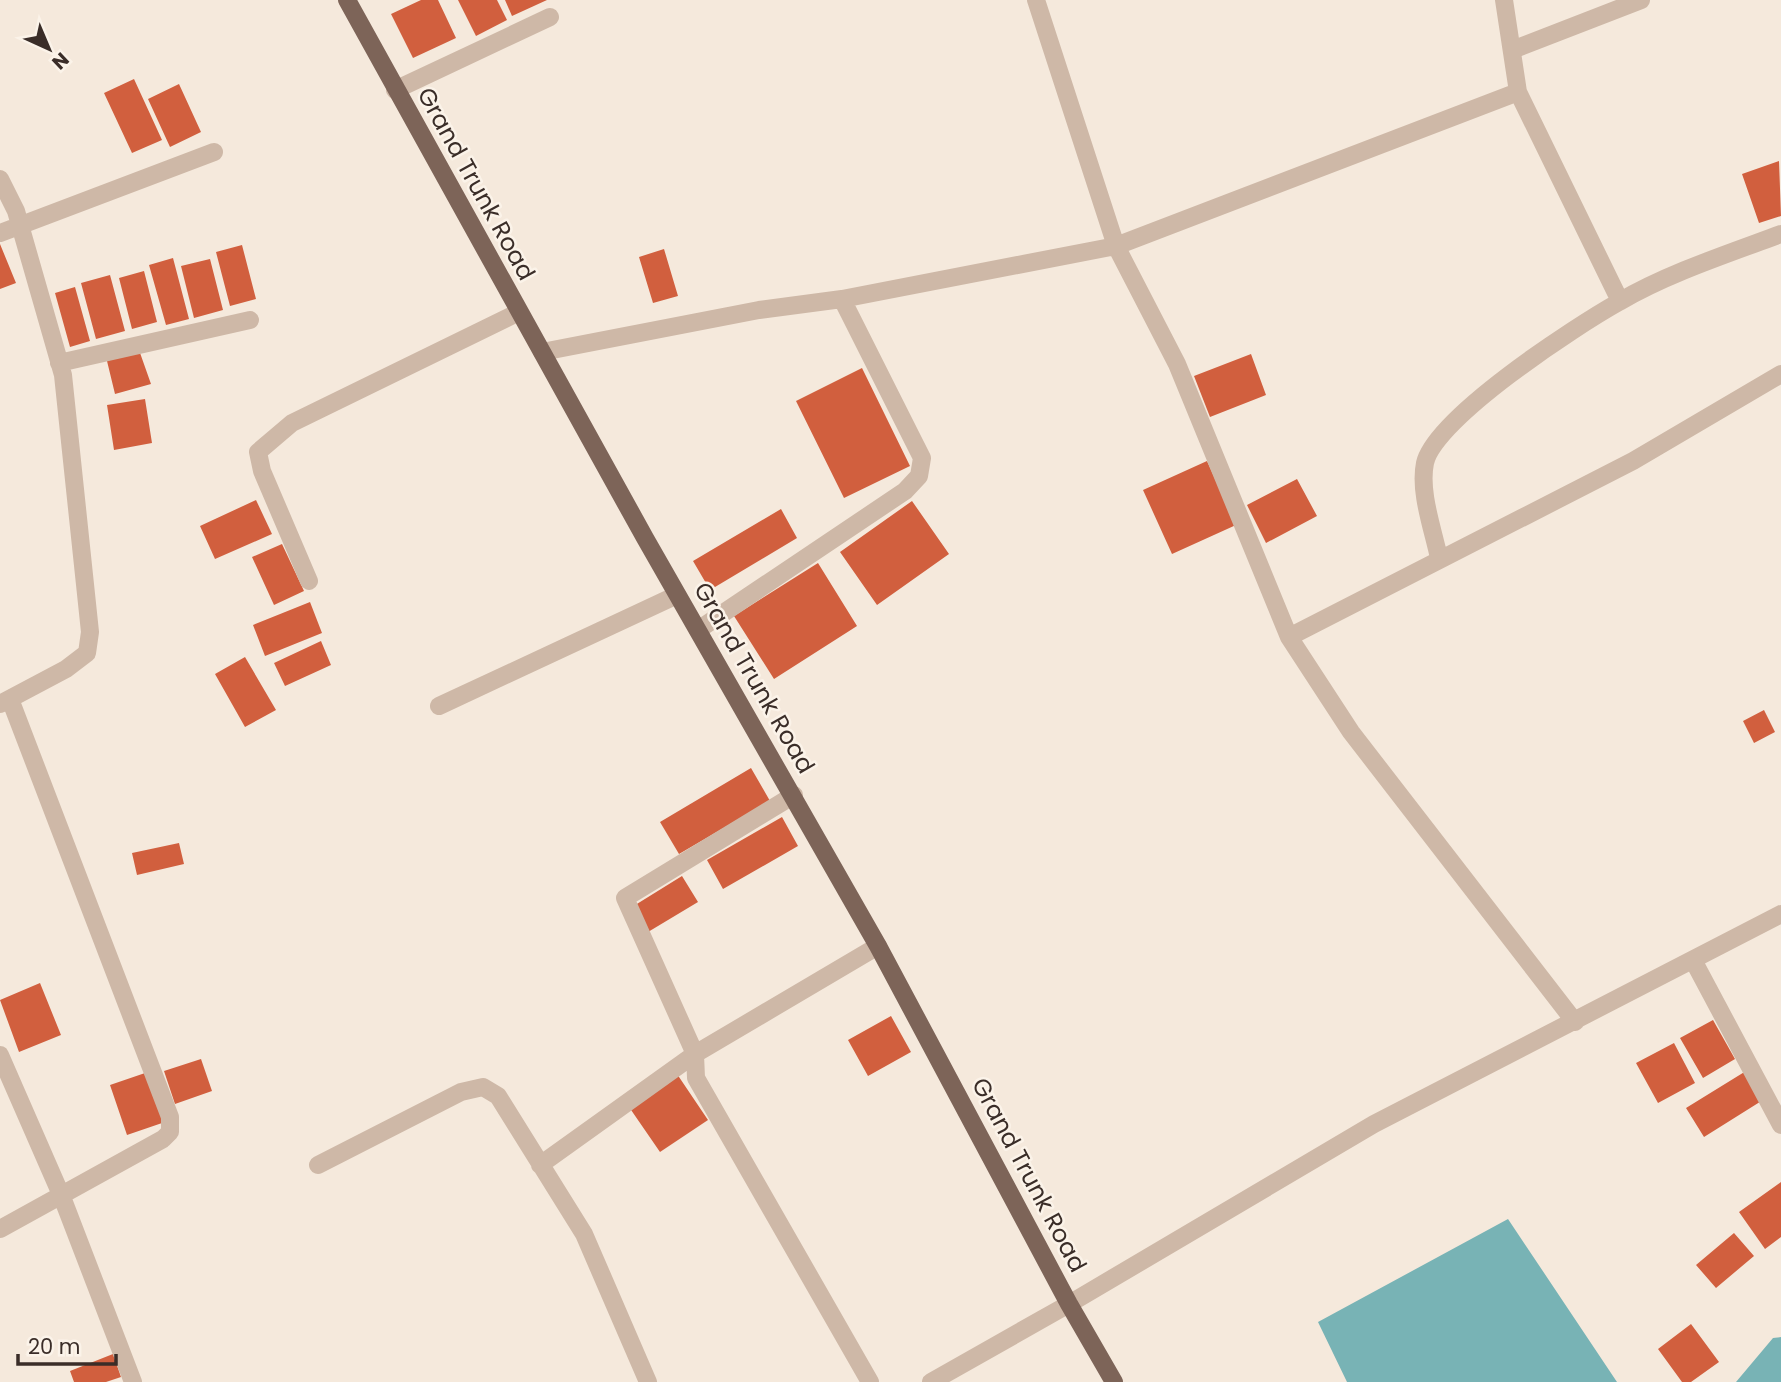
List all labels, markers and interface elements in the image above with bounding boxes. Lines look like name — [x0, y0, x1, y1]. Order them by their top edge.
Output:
north arrow — [14, 14, 84, 84]
text: N — [46, 46, 75, 76]
street label: Grand Trunk Road — [410, 81, 543, 286]
street label: Grand Trunk Road — [686, 576, 823, 779]
street label: Grand Trunk Road — [964, 1072, 1095, 1278]
scale bar — [18, 1322, 116, 1366]
text: 20 m — [28, 1332, 81, 1361]

